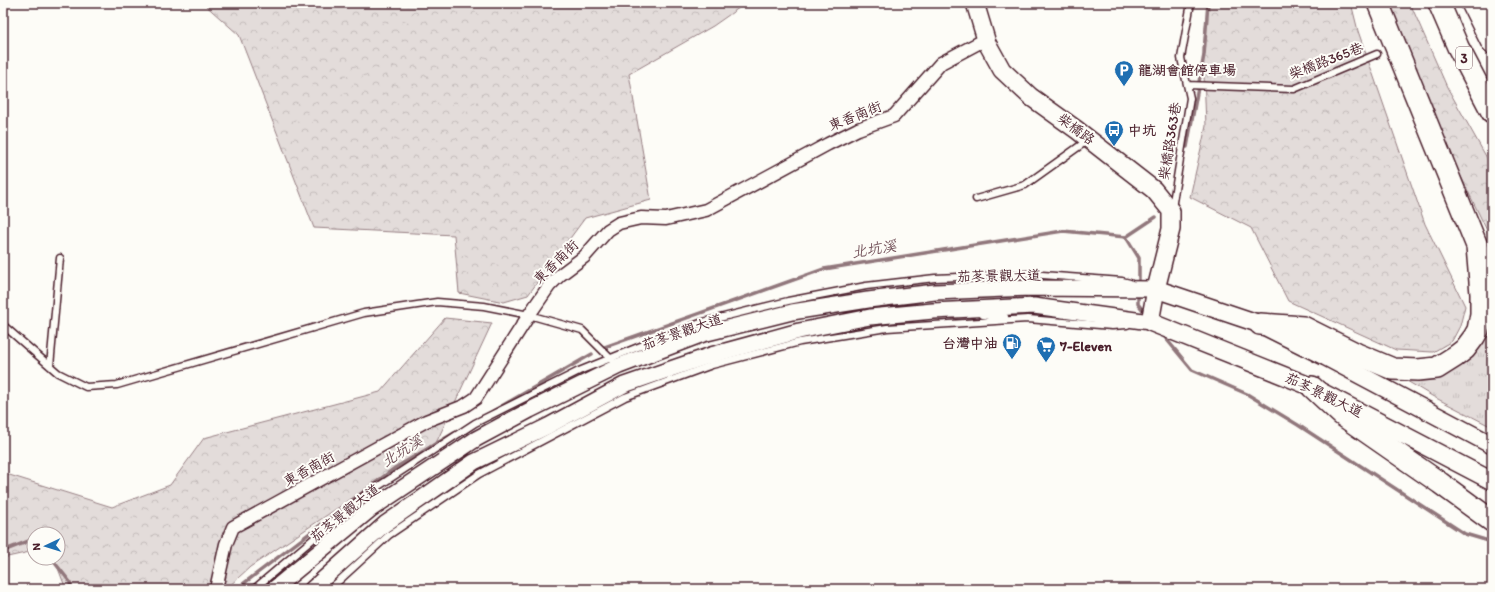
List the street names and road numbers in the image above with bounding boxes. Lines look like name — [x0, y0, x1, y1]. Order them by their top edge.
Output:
street label: 柴橋路365巷 — [1286, 39, 1367, 83]
road number: 3 — [1456, 47, 1472, 69]
street label: 東香南街 — [826, 98, 884, 134]
street label: 柴橋路363巷 — [1155, 100, 1185, 181]
street label: 柴橋路 — [1054, 110, 1098, 148]
street label: 東香南街 — [530, 236, 582, 288]
street label: 茄苳景觀大道 — [957, 267, 1041, 285]
street label: 茄苳景觀大道 — [640, 310, 724, 354]
street label: 茄苳景觀大道 — [1283, 369, 1365, 421]
street label: 東香南街 — [280, 448, 338, 490]
street label: 茄苳景觀大道 — [307, 480, 383, 546]

